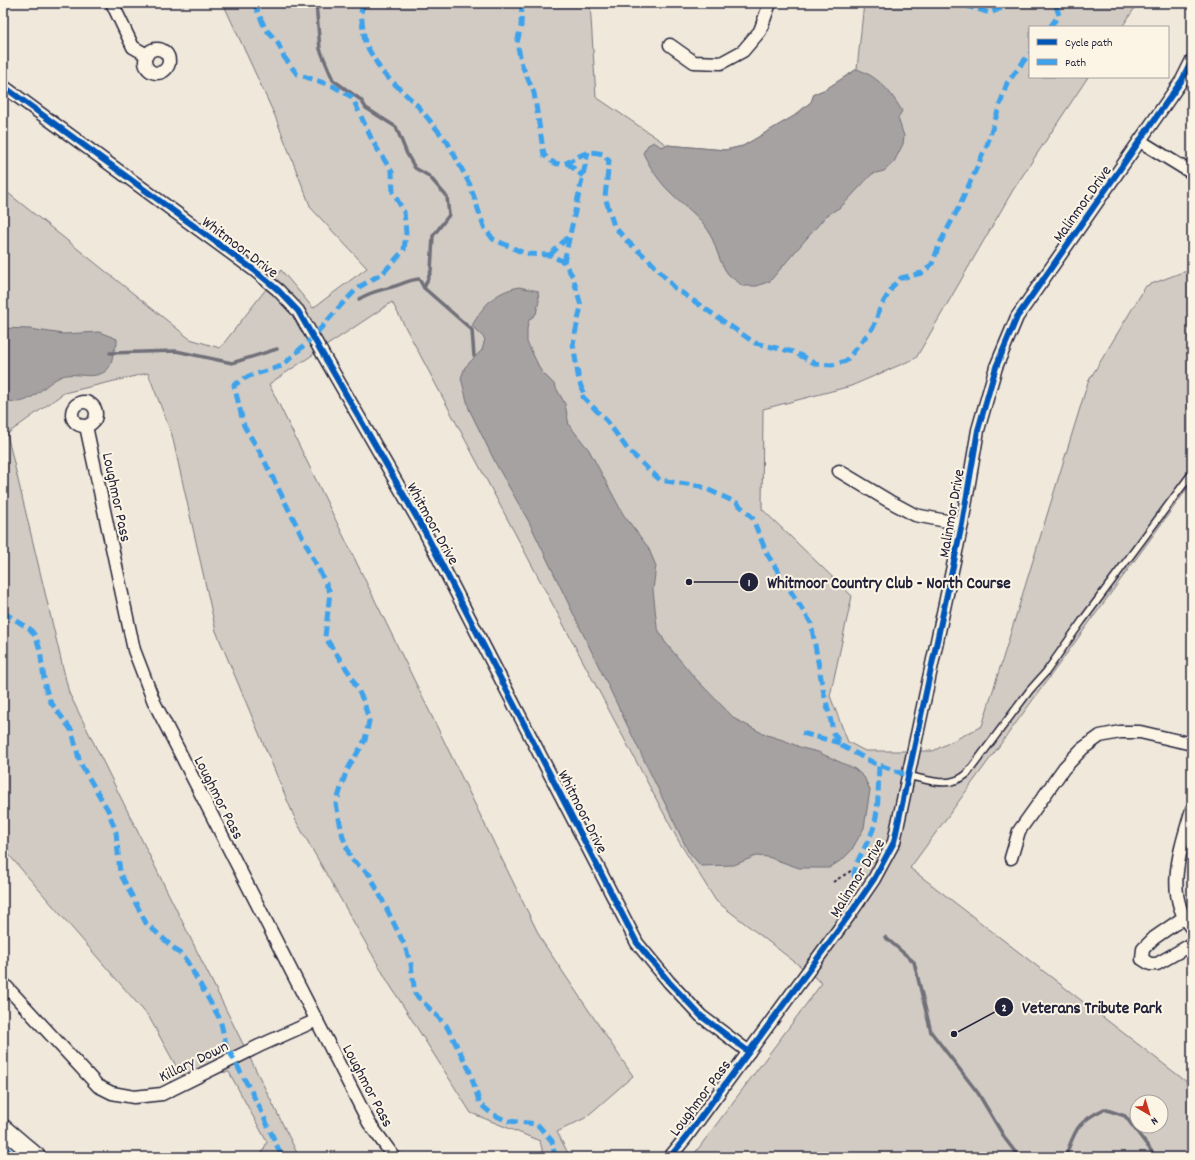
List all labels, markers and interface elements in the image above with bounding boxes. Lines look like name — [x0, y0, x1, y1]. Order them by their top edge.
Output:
legend — [1029, 26, 1169, 78]
text: Cycle path — [1065, 35, 1113, 52]
text: Path — [1065, 55, 1086, 72]
street label: Malinmor Drive — [1048, 161, 1118, 248]
street label: Whitmoor Drive — [196, 211, 283, 285]
street label: Loughmor Pass — [95, 451, 136, 545]
street label: Malinmor Drive — [933, 467, 972, 560]
street label: Whitmoor Drive — [400, 479, 464, 570]
callout: Whitmoor Country Club - North Course — [739, 567, 1019, 596]
text: Whitmoor Country Club - North Course — [767, 573, 1011, 597]
text: 1 — [748, 575, 751, 592]
street label: Loughmor Pass — [187, 752, 249, 844]
street label: Whitmoor Drive — [551, 766, 613, 858]
street label: Malinmor Drive — [825, 834, 892, 922]
callout: Veterans Tribute Park — [994, 992, 1170, 1021]
text: Veterans Tribute Park — [1022, 998, 1162, 1022]
text: 2 — [1001, 1000, 1007, 1017]
street label: Killary Down — [156, 1036, 233, 1089]
street label: Loughmor Pass — [335, 1041, 398, 1132]
street label: Loughmor Pass — [664, 1055, 738, 1142]
north arrow — [1129, 1094, 1169, 1134]
text: N — [1146, 1112, 1161, 1129]

